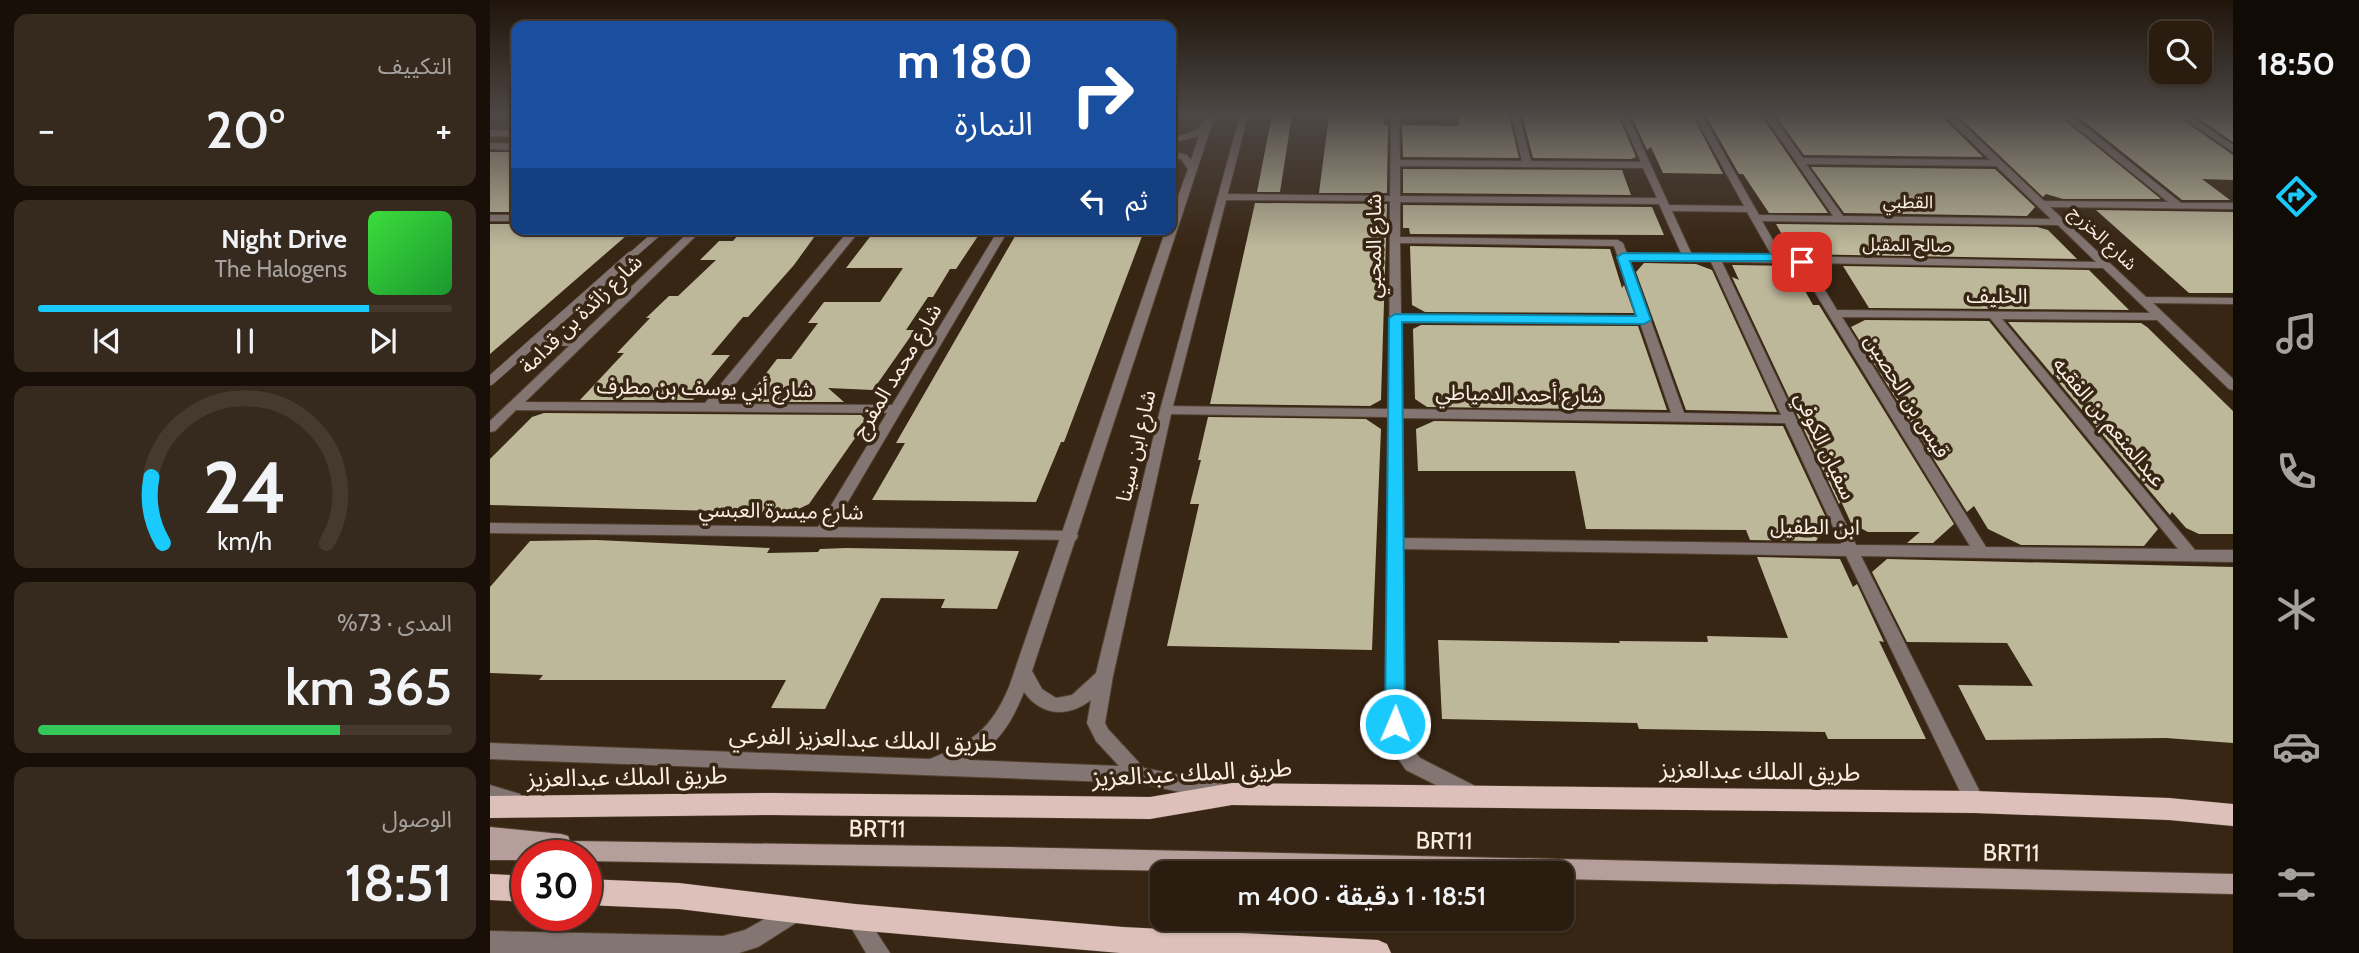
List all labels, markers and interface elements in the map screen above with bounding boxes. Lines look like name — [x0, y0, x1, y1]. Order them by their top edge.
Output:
map controls — [2149, 21, 2212, 84]
button: search — [2149, 21, 2212, 84]
text: 180 m — [897, 31, 1033, 90]
text: 18:50 — [2257, 44, 2335, 83]
icon: right — [1057, 49, 1148, 140]
text: التكييف — [378, 52, 452, 80]
text: 20° — [205, 98, 285, 161]
text: النمارة — [955, 104, 1033, 143]
text: − — [38, 106, 55, 153]
text: + — [435, 106, 452, 153]
icon: directions — [2272, 172, 2321, 221]
icon: left — [1074, 182, 1112, 220]
text: ثم — [1126, 185, 1148, 217]
street label: القطبي — [1883, 191, 1933, 216]
street label: شارع المحبي — [1361, 194, 1390, 298]
street label: شارع الخزرج — [2062, 201, 2142, 277]
text: Night Drive — [221, 223, 347, 255]
pin — [1772, 232, 1832, 292]
street label: صالح المقبل — [1862, 233, 1952, 259]
icon: arrive — [1783, 243, 1821, 281]
street label: شارع زائدة بن قدامة — [514, 249, 649, 380]
text: The Halogens — [215, 255, 347, 283]
street label: الخليف — [1966, 282, 2028, 309]
street label: شارع محمد المفرج — [847, 299, 949, 444]
icon: music — [2272, 309, 2321, 358]
icon: previous — [88, 322, 126, 360]
icon: pause — [226, 322, 264, 360]
icon: next — [364, 322, 402, 360]
street label: قيس بن الحصين — [1859, 329, 1955, 462]
street label: عبدالمنعم بن الفقيه — [2046, 352, 2171, 493]
street label: شارع أبي يوسف بن مطرف — [596, 373, 814, 406]
street label: شارع أحمد الدمياطي — [1435, 380, 1603, 411]
street label: شارع ابن سينا — [1111, 388, 1163, 505]
street label: سفيان الكوفي — [1786, 388, 1861, 505]
text: 24 — [203, 443, 287, 531]
icon: phone — [2272, 447, 2321, 496]
street label: شارع ميسرة العبسي — [698, 497, 864, 528]
street label: ابن الطفيل — [1770, 513, 1860, 540]
text: km/h — [218, 525, 272, 555]
icon: climate — [2272, 585, 2321, 634]
text: المدى · 73% — [337, 609, 452, 637]
text: 365 km — [285, 655, 452, 718]
position arrow — [1358, 687, 1432, 761]
street label: طريق الملك عبدالعزيز الفرعي — [728, 719, 998, 762]
icon: car — [2272, 722, 2321, 771]
street label: طريق الملك عبدالعزيز — [1090, 753, 1293, 793]
street label: طريق الملك عبدالعزيز — [1658, 754, 1861, 788]
street label: طريق الملك عبدالعزيز — [525, 760, 728, 794]
text: الوصول — [382, 805, 452, 833]
street label: BRT11 — [848, 814, 906, 843]
street label: BRT11 — [1415, 826, 1473, 855]
street label: BRT11 — [1982, 838, 2040, 867]
speed limit sign: 30 — [511, 840, 602, 931]
text: 18:51 — [345, 851, 452, 914]
icon: filters — [2272, 860, 2321, 909]
text: 18:51 · 1 دقيقة · 400 m — [1238, 880, 1486, 912]

